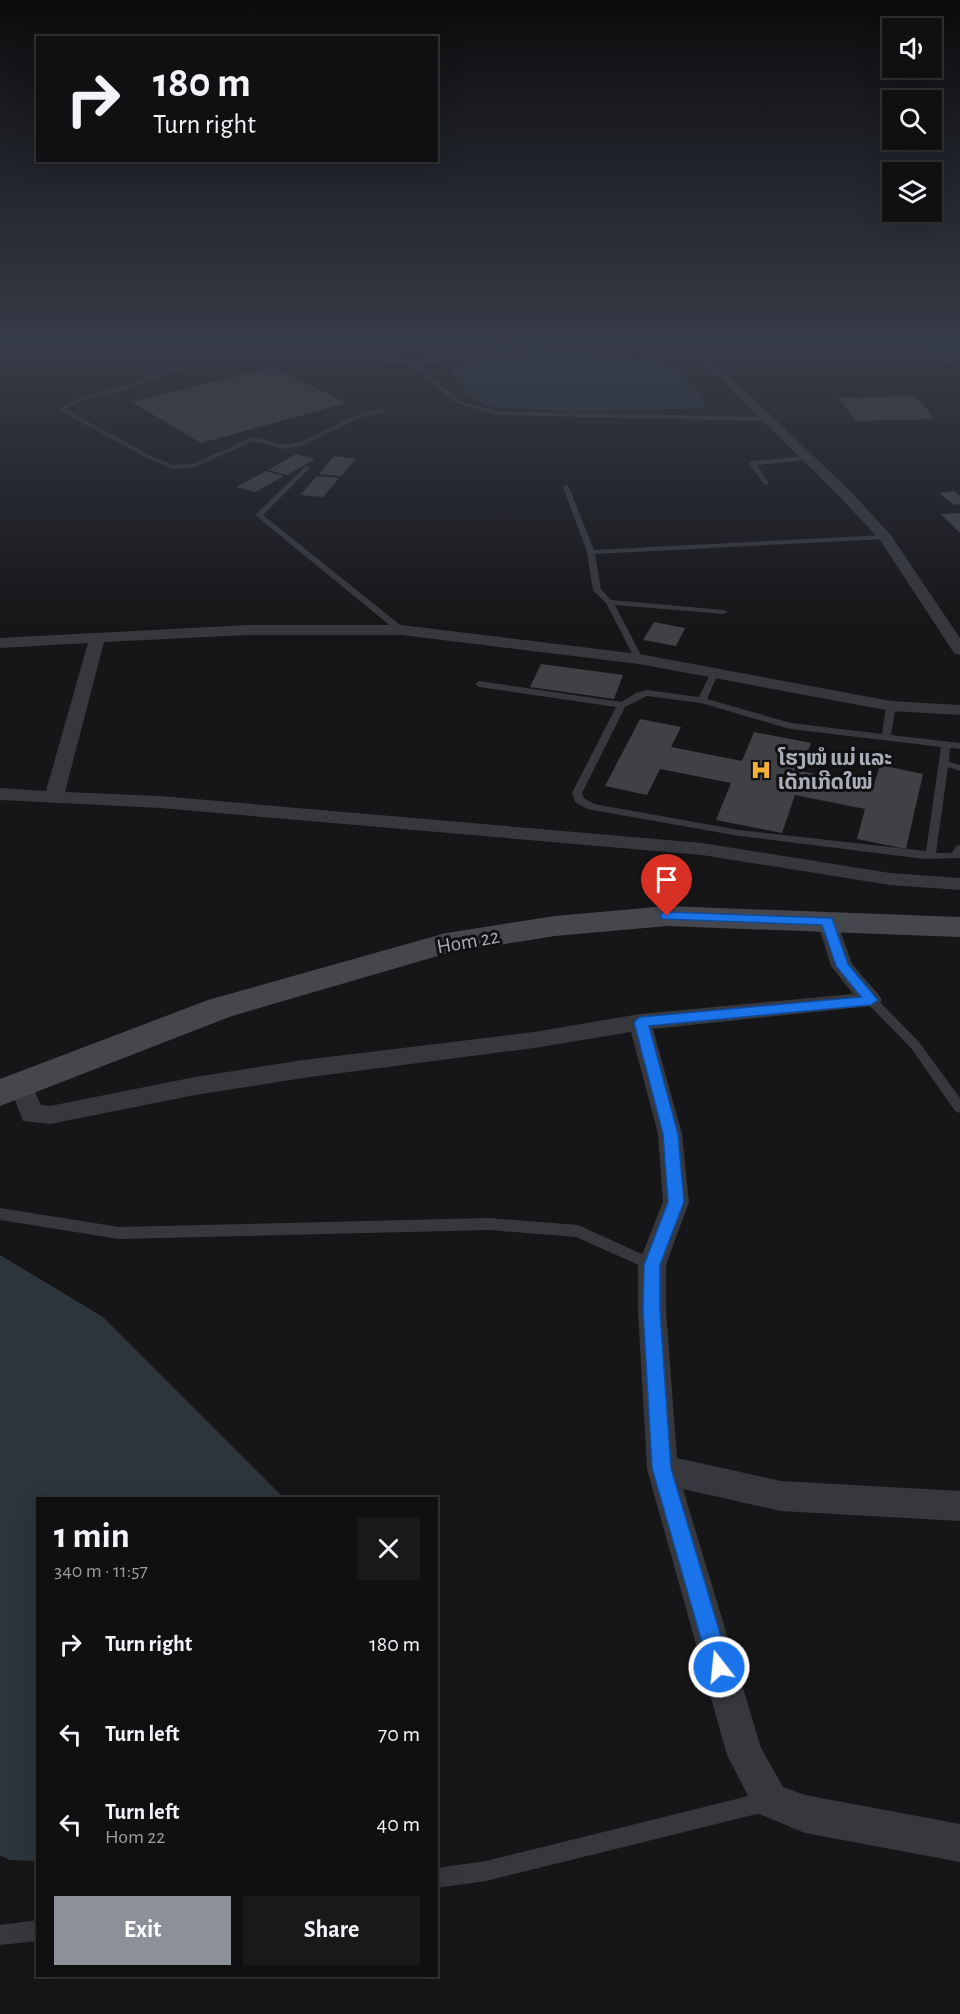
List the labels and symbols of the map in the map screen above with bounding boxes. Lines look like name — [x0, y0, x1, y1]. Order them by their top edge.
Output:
place label: ໂຮງໝໍ ແມ່ ແລະ ເດັກເກີດໃໝ່ — [777, 746, 892, 793]
hospital icon: ໂຮງໝໍ ແມ່ ແລະ ເດັກເກີດໃໝ່ — [749, 758, 773, 782]
pin — [641, 854, 692, 916]
street label: Hom 22 — [435, 926, 501, 957]
position arrow — [687, 1635, 751, 1699]

